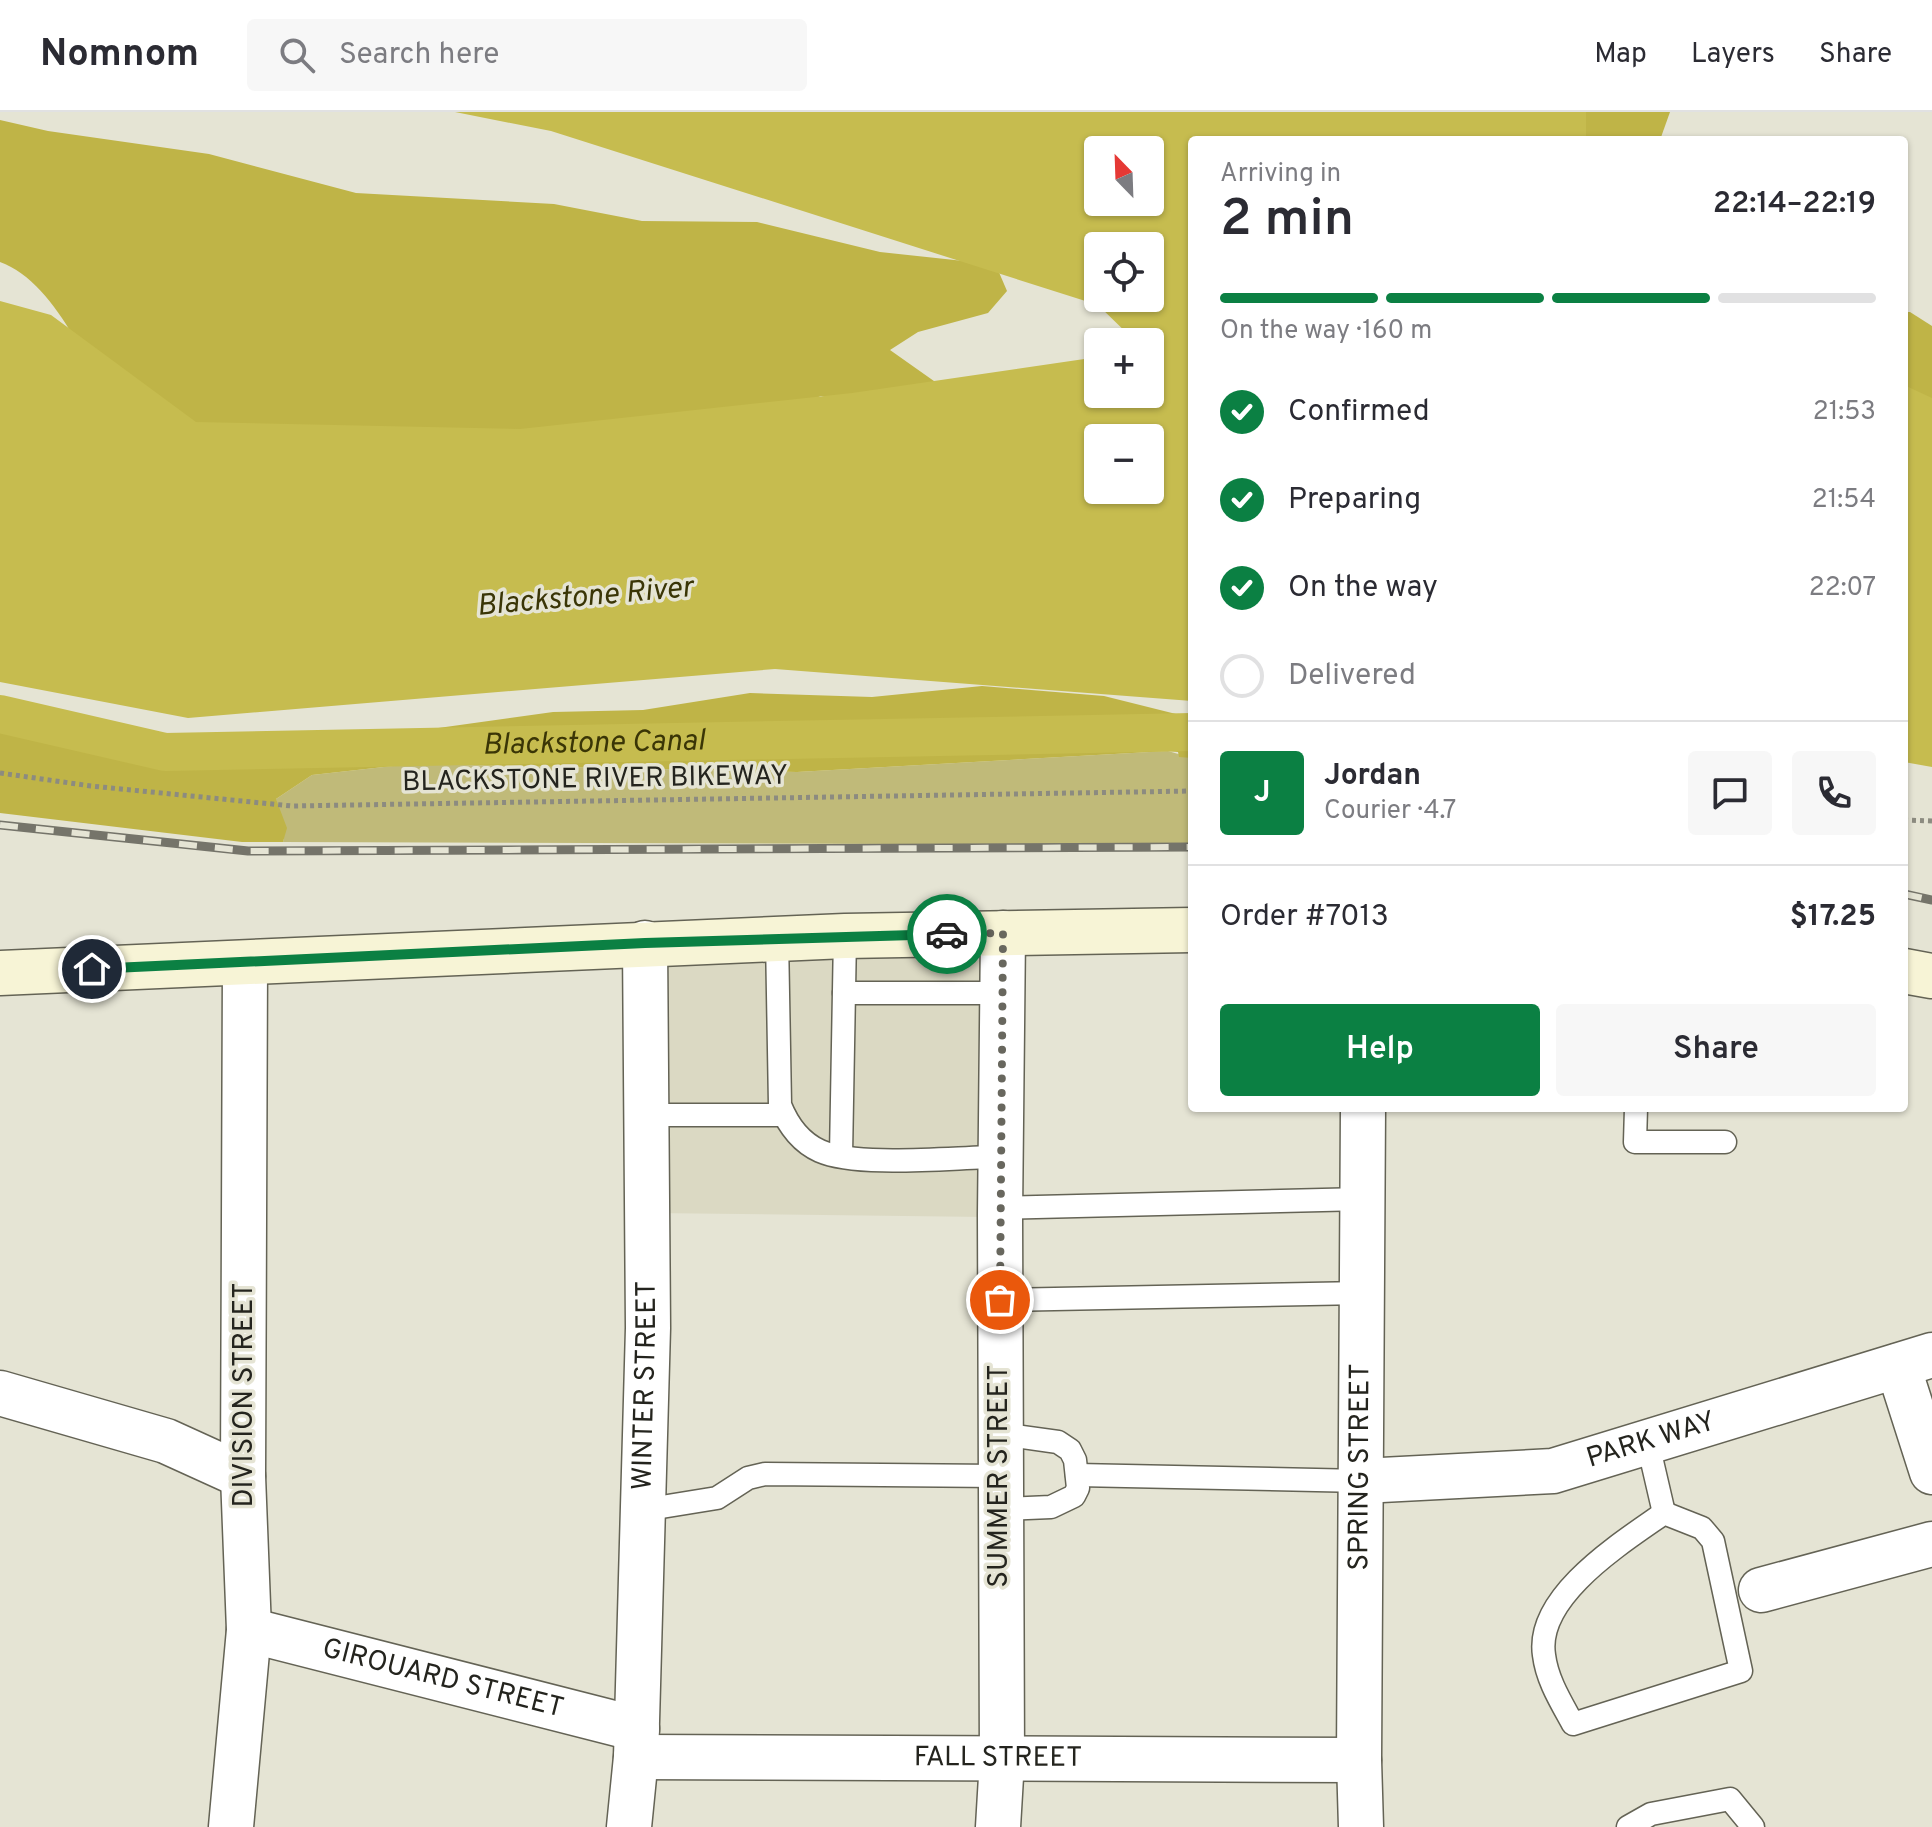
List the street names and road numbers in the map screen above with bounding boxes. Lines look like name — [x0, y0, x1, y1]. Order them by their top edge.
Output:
street label: BLACKSTONE RIVER BIKEWAY — [402, 759, 788, 801]
street label: WINTER STREET — [625, 1281, 666, 1491]
street label: DIVISION STREET — [227, 1283, 263, 1508]
street label: SPRING STREET — [1342, 1363, 1379, 1571]
street label: SUMMER STREET — [982, 1364, 1018, 1588]
street label: PARK WAY — [1582, 1404, 1720, 1478]
street label: GIROUARD STREET — [318, 1631, 567, 1728]
street label: FALL STREET — [914, 1740, 1082, 1777]

